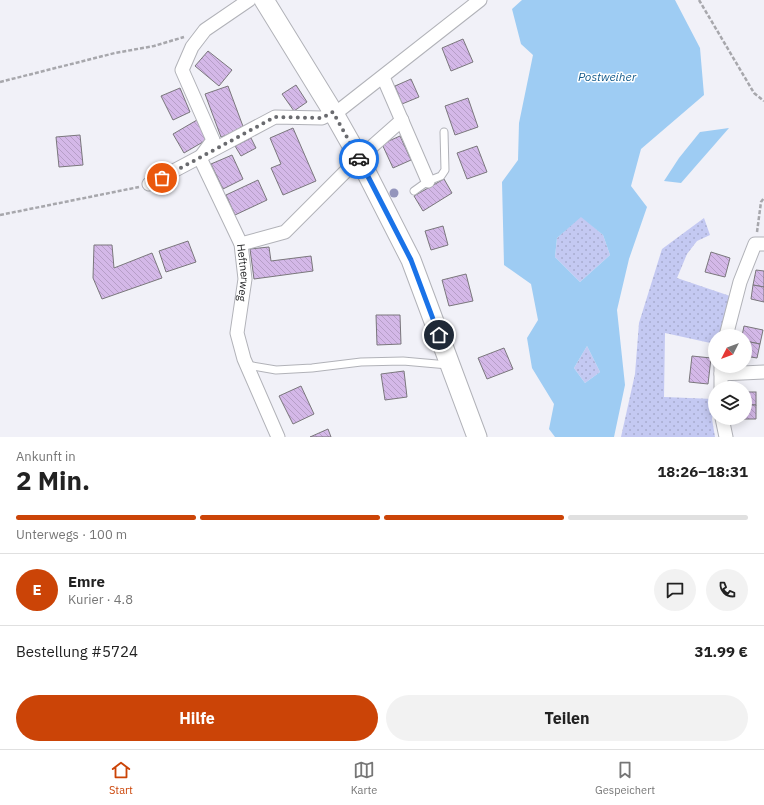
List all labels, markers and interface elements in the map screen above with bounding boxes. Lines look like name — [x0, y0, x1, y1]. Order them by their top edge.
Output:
water label: Postweiher — [578, 69, 637, 84]
courier — [339, 139, 379, 179]
icon: car — [348, 148, 370, 170]
pin — [145, 161, 179, 195]
icon: bag — [151, 167, 173, 189]
street label: Heftnerweg — [234, 243, 252, 302]
pin — [422, 318, 456, 352]
icon: home — [428, 324, 450, 346]
north arrow — [708, 329, 752, 373]
map controls — [708, 329, 752, 425]
button: layers — [708, 381, 752, 425]
text: Ankunft in — [16, 448, 76, 465]
text: 18:26–18:31 — [657, 462, 748, 481]
text: 2 Min. — [16, 463, 90, 497]
text: Unterwegs · 100 m — [16, 526, 127, 543]
button: chat — [654, 569, 696, 611]
button: phone — [706, 569, 748, 611]
text: Emre — [68, 572, 105, 591]
text: E — [32, 580, 42, 599]
text: Kurier · 4.8 — [68, 591, 133, 608]
text: Bestellung #5724 — [16, 642, 138, 661]
text: 31.99 € — [694, 642, 748, 661]
button: Hilfe — [16, 695, 378, 741]
button: Teilen — [386, 695, 748, 741]
tab: Start — [109, 759, 133, 797]
tab: Karte — [351, 759, 377, 797]
tab: Gespeichert — [595, 759, 655, 797]

